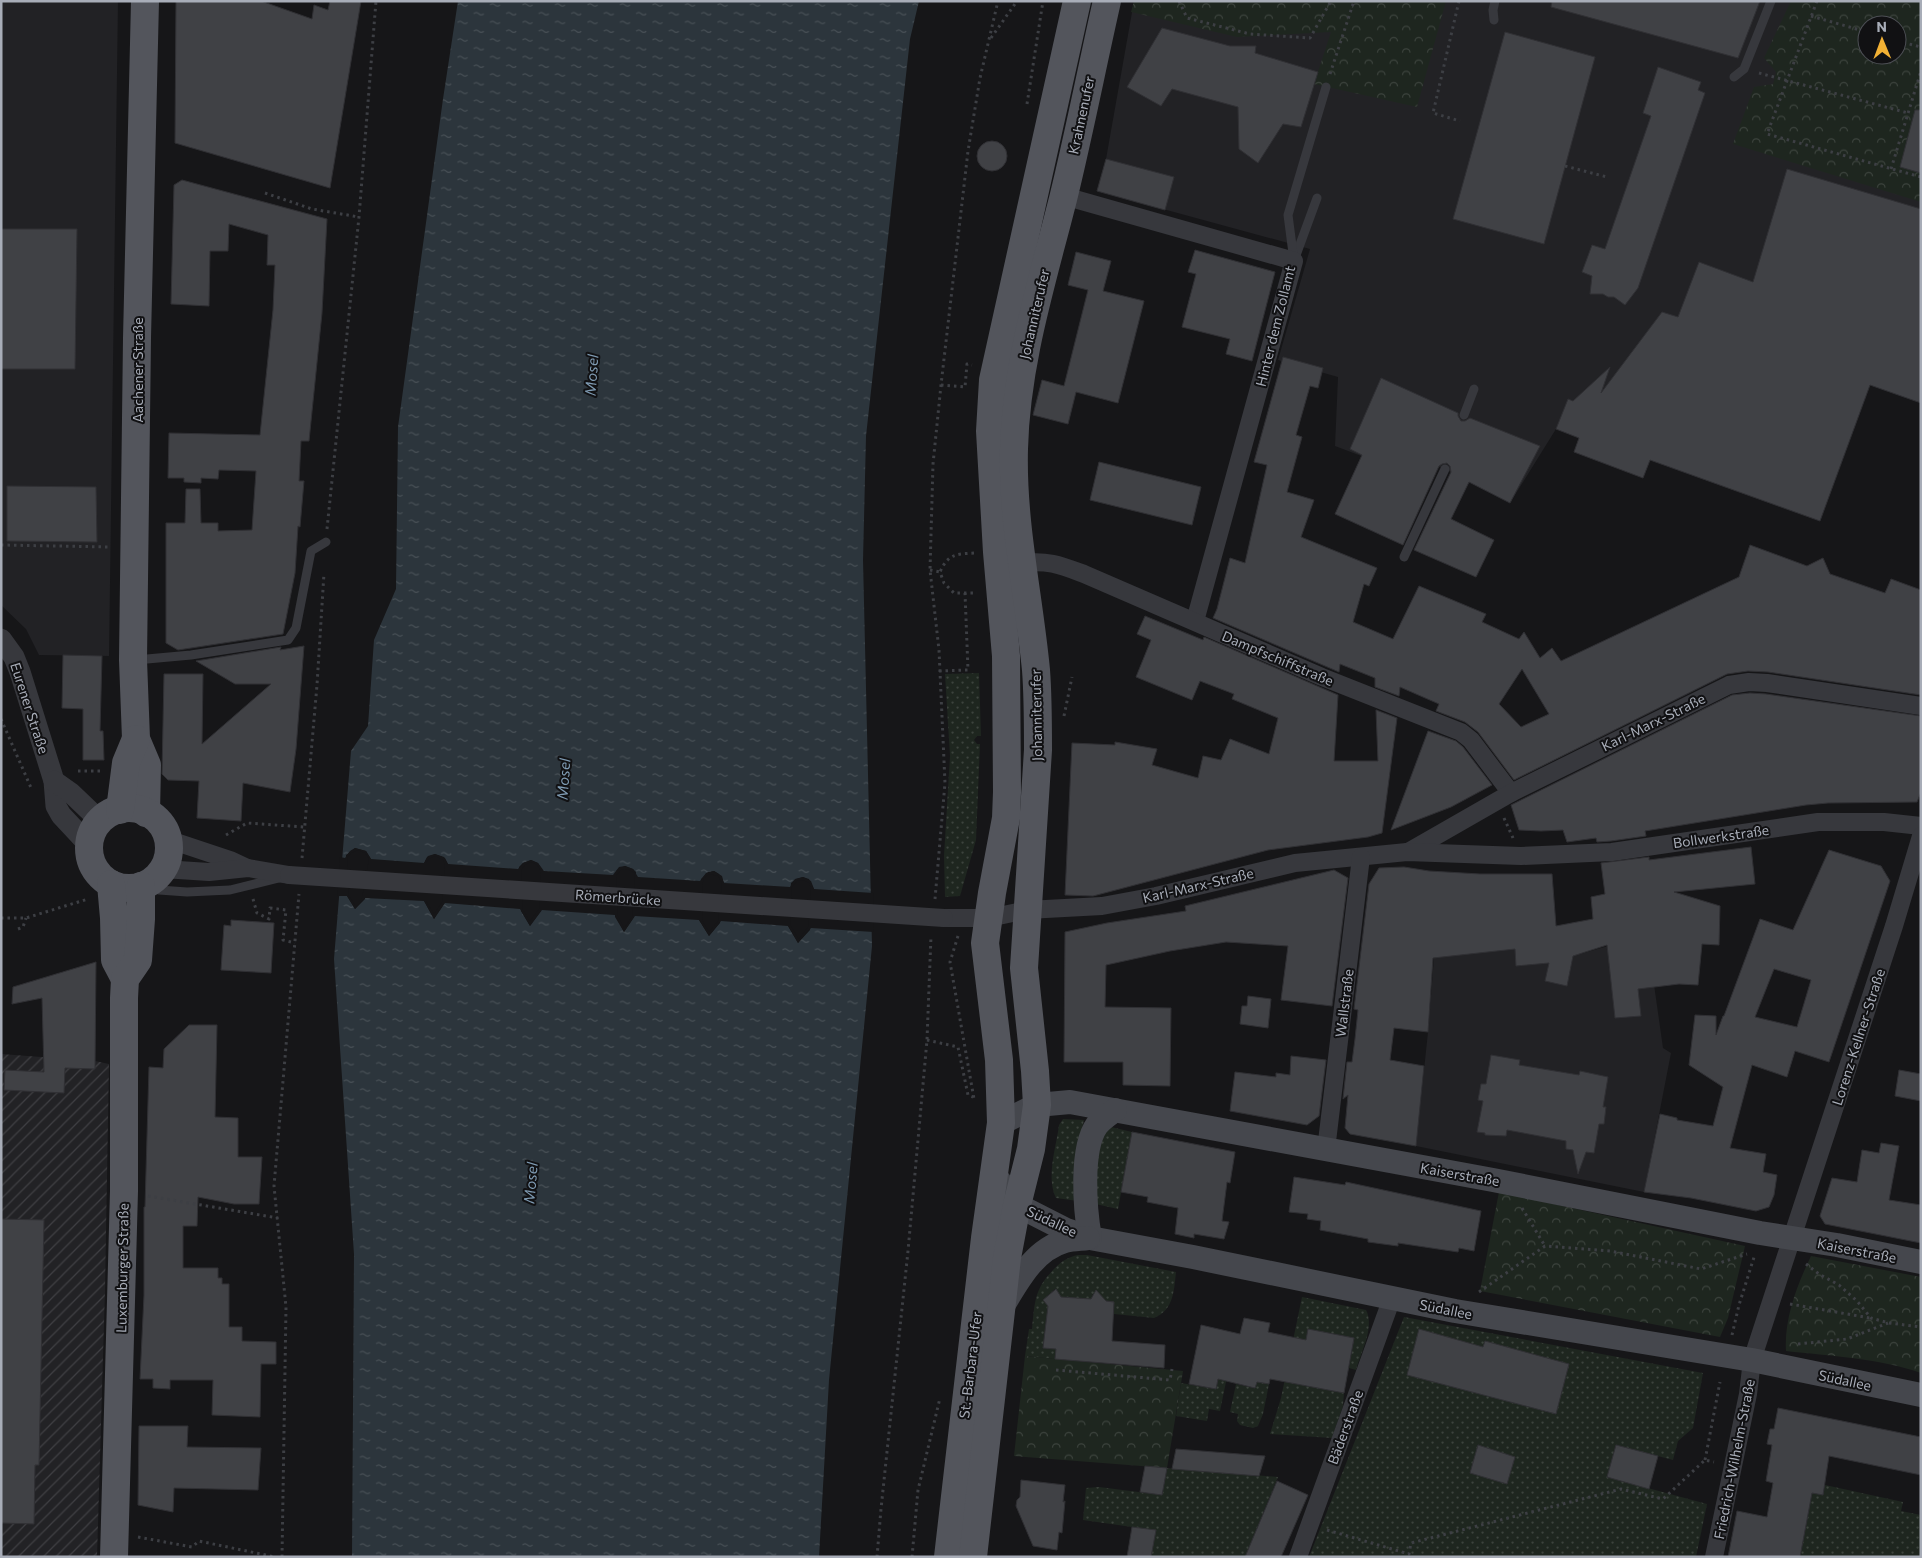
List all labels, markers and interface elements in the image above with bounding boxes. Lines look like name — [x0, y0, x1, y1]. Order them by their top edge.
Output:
north arrow — [1857, 15, 1907, 65]
text: N — [1876, 18, 1887, 35]
street label: Krahnenufer — [1064, 74, 1098, 156]
street label: Hinter dem Zollamt — [1252, 264, 1298, 388]
street label: Johanniterufer — [1015, 267, 1053, 361]
street label: Aachener Straße — [129, 317, 146, 423]
water label: Mosel — [581, 352, 602, 396]
street label: Dampfschiffstraße — [1220, 627, 1336, 689]
street label: Eurener Straße — [7, 660, 53, 756]
street label: Johanniterufer — [1027, 668, 1045, 761]
street label: Karl-Marx-Straße — [1598, 689, 1708, 755]
water label: Mosel — [553, 756, 574, 800]
street label: Bollwerkstraße — [1672, 821, 1770, 851]
street label: Karl-Marx-Straße — [1141, 864, 1255, 906]
street label: Römerbrücke — [575, 886, 661, 908]
street label: Lorenz-Kellner-Straße — [1828, 966, 1888, 1108]
street label: Wallstraße — [1331, 968, 1357, 1038]
street label: Kaiserstraße — [1419, 1159, 1501, 1189]
water label: Mosel — [519, 1160, 541, 1205]
street label: Südallee — [1024, 1202, 1080, 1240]
street label: Luxemburger Straße — [112, 1203, 132, 1333]
street label: Kaiserstraße — [1816, 1234, 1898, 1266]
street label: Südallee — [1418, 1296, 1474, 1322]
street label: St.-Barbara-Ufer — [955, 1310, 985, 1419]
street label: Südallee — [1817, 1366, 1873, 1394]
street label: Friedrich-Wilhelm-Straße — [1710, 1377, 1758, 1541]
street label: Bäderstraße — [1324, 1388, 1366, 1466]

